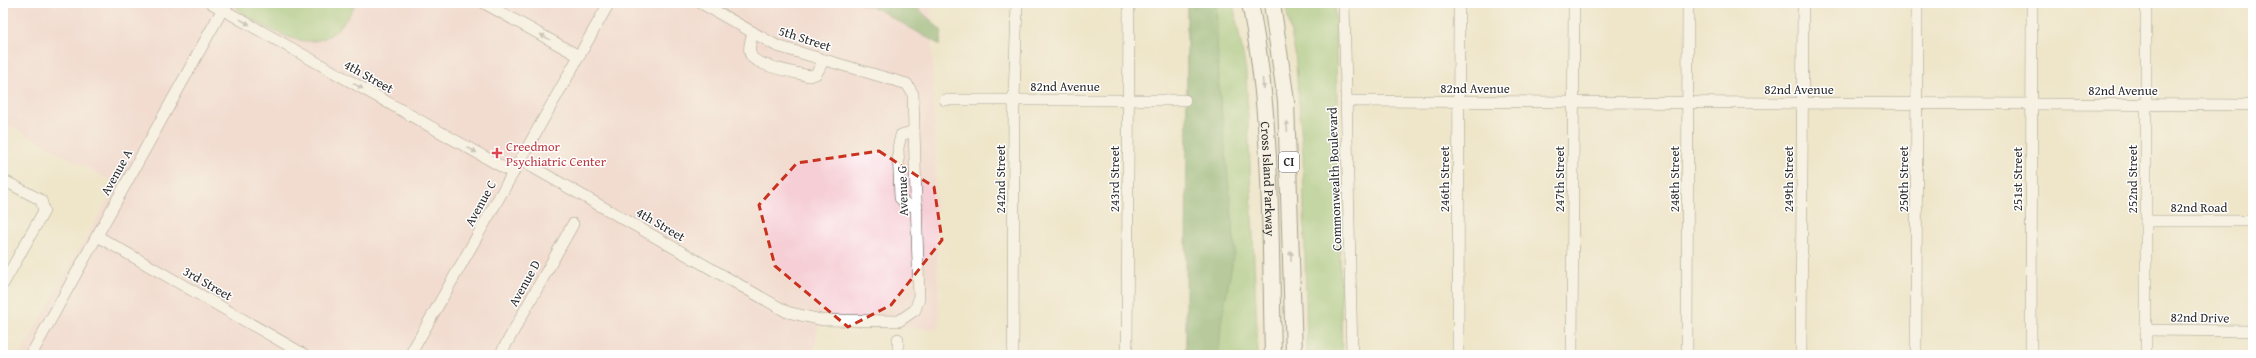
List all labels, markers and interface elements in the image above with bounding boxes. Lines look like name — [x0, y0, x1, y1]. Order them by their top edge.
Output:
one-way arrow — [239, 19, 251, 26]
street label: 5th Street — [776, 21, 834, 56]
one-way arrow — [539, 34, 551, 40]
street label: 4th Street — [341, 55, 397, 98]
street label: 82nd Avenue — [1030, 77, 1100, 96]
one-way arrow — [1259, 78, 1266, 90]
street label: 82nd Avenue — [1440, 79, 1510, 98]
street label: 82nd Avenue — [1764, 80, 1834, 99]
street label: 82nd Avenue — [2088, 81, 2158, 100]
one-way arrow — [352, 83, 364, 90]
street label: Commonwealth Boulevard — [1322, 107, 1347, 251]
one-way arrow — [1284, 120, 1291, 132]
street label: Cross Island Parkway — [1256, 121, 1280, 237]
place label: Creedmor Psychiatric Center — [506, 137, 607, 171]
street label: 242nd Street — [991, 144, 1010, 213]
street label: 252nd Street — [2123, 144, 2142, 213]
street label: Avenue A — [96, 145, 137, 199]
street label: 243rd Street — [1105, 145, 1124, 212]
street label: 246th Street — [1435, 145, 1454, 212]
street label: 247th Street — [1550, 145, 1569, 212]
street label: 248th Street — [1665, 145, 1684, 212]
street label: 249th Street — [1779, 145, 1798, 212]
street label: 250th Street — [1894, 145, 1913, 212]
street label: 251st Street — [2008, 146, 2027, 211]
one-way arrow — [466, 147, 477, 153]
marker: Creedmor Psychiatric Center — [491, 147, 503, 159]
road number: CI — [1279, 152, 1299, 172]
street label: Avenue G — [892, 165, 913, 217]
street label: Avenue C — [460, 177, 501, 230]
street label: 82nd Road — [2171, 198, 2227, 217]
street label: 4th Street — [633, 203, 689, 246]
one-way arrow — [1288, 250, 1295, 262]
street label: Avenue D — [504, 256, 545, 310]
street label: 3rd Street — [180, 262, 236, 305]
street label: 82nd Drive — [2170, 307, 2230, 328]

